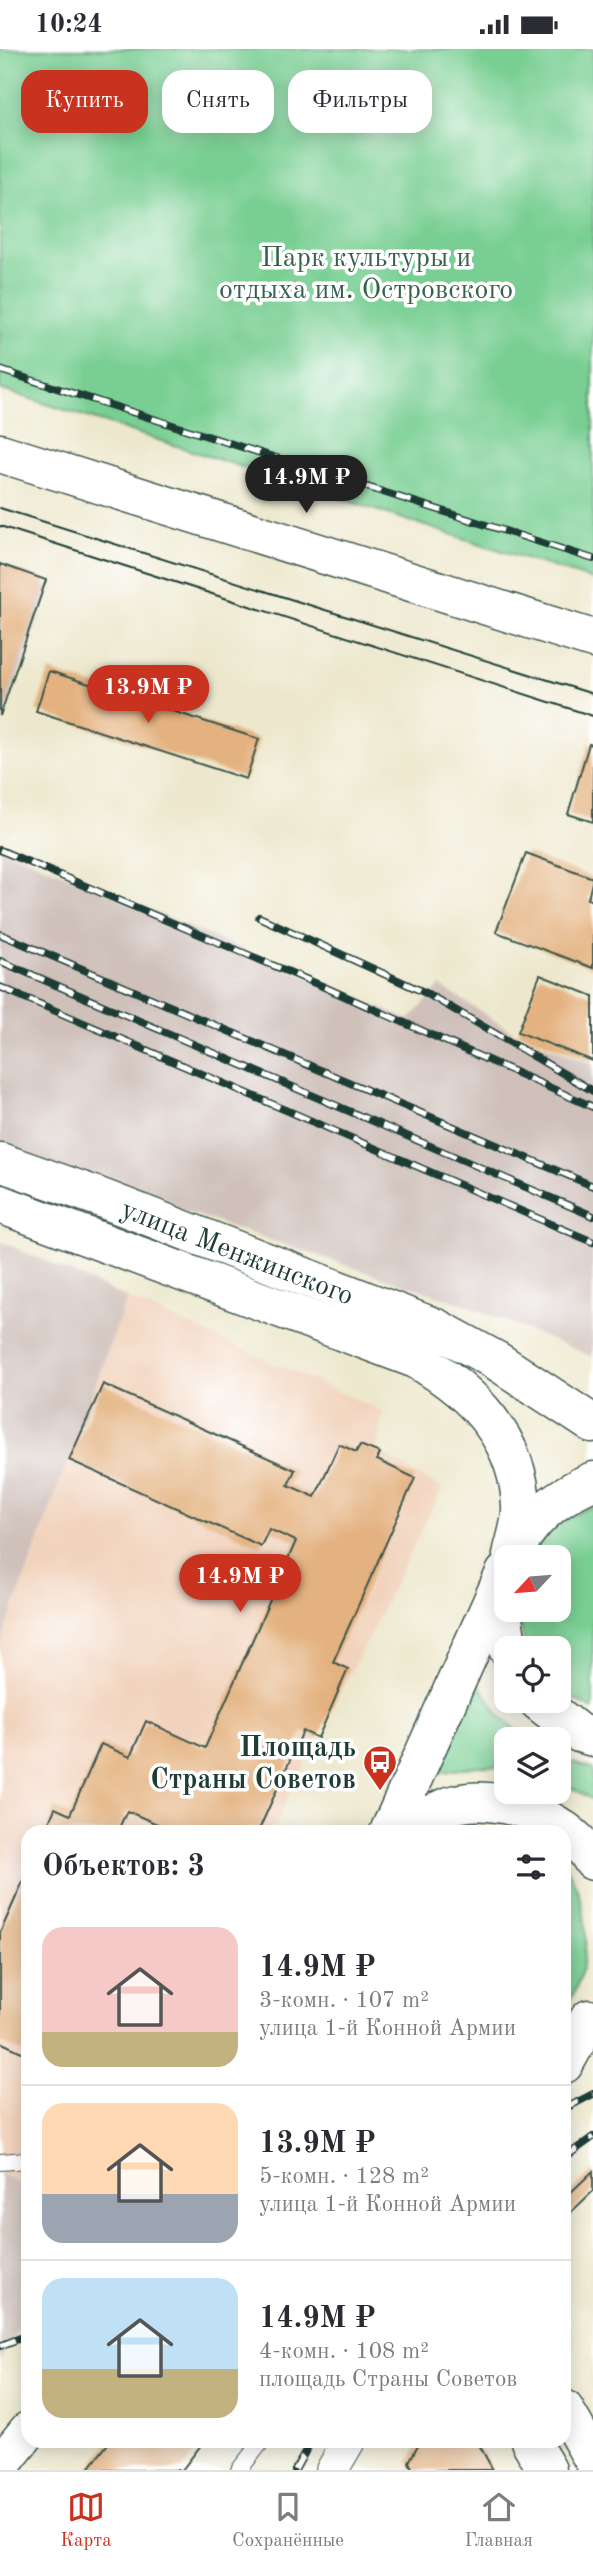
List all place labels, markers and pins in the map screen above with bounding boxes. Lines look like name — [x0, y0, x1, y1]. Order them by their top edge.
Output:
pin: 14.9M ₽ — [241, 455, 371, 515]
pin: 13.9M ₽ — [83, 665, 213, 725]
pin: 14.9M ₽ — [175, 1555, 305, 1614]
place label: Площадь Страны Советов — [150, 1735, 356, 1795]
bus stop icon: Площадь Страны Советов — [361, 1743, 399, 1792]

